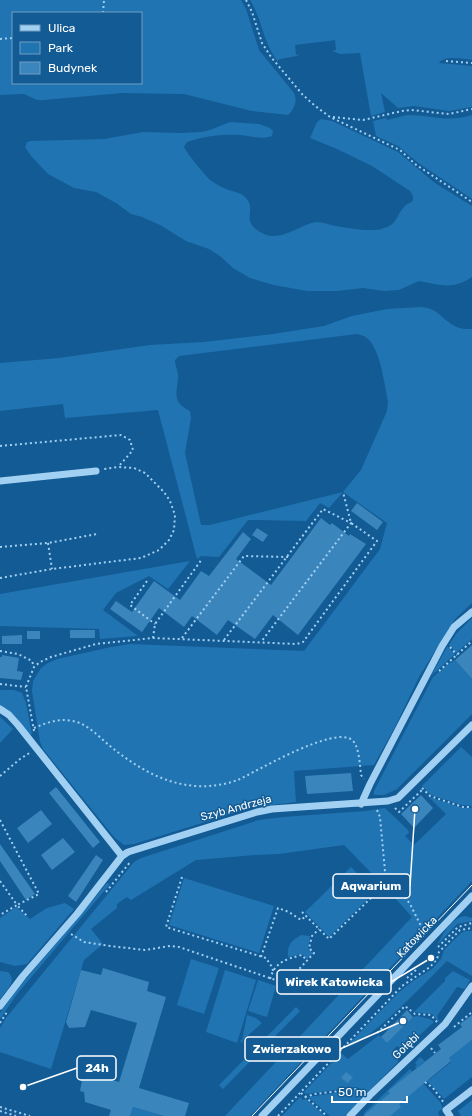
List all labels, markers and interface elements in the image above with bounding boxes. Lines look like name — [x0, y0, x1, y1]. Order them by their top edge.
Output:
legend — [12, 12, 142, 84]
text: Ulica — [48, 21, 75, 35]
text: Park — [48, 41, 74, 55]
text: Budynek — [48, 61, 98, 75]
street label: Szyb Andrzeja — [199, 792, 273, 824]
callout: Aqwarium — [333, 874, 410, 898]
text: Aqwarium — [341, 879, 401, 893]
street label: Katowicka — [394, 914, 440, 960]
callout: Wirek Katowicka — [277, 970, 391, 994]
text: Wirek Katowicka — [285, 975, 383, 989]
street label: Gołębi — [390, 1030, 422, 1062]
callout: Zwierzakowo — [245, 1037, 340, 1061]
text: Zwierzakowo — [253, 1042, 331, 1056]
callout: 24h — [77, 1056, 116, 1080]
text: 24h — [85, 1061, 109, 1075]
scale bar — [332, 1078, 407, 1104]
text: 50 m — [338, 1085, 366, 1099]

